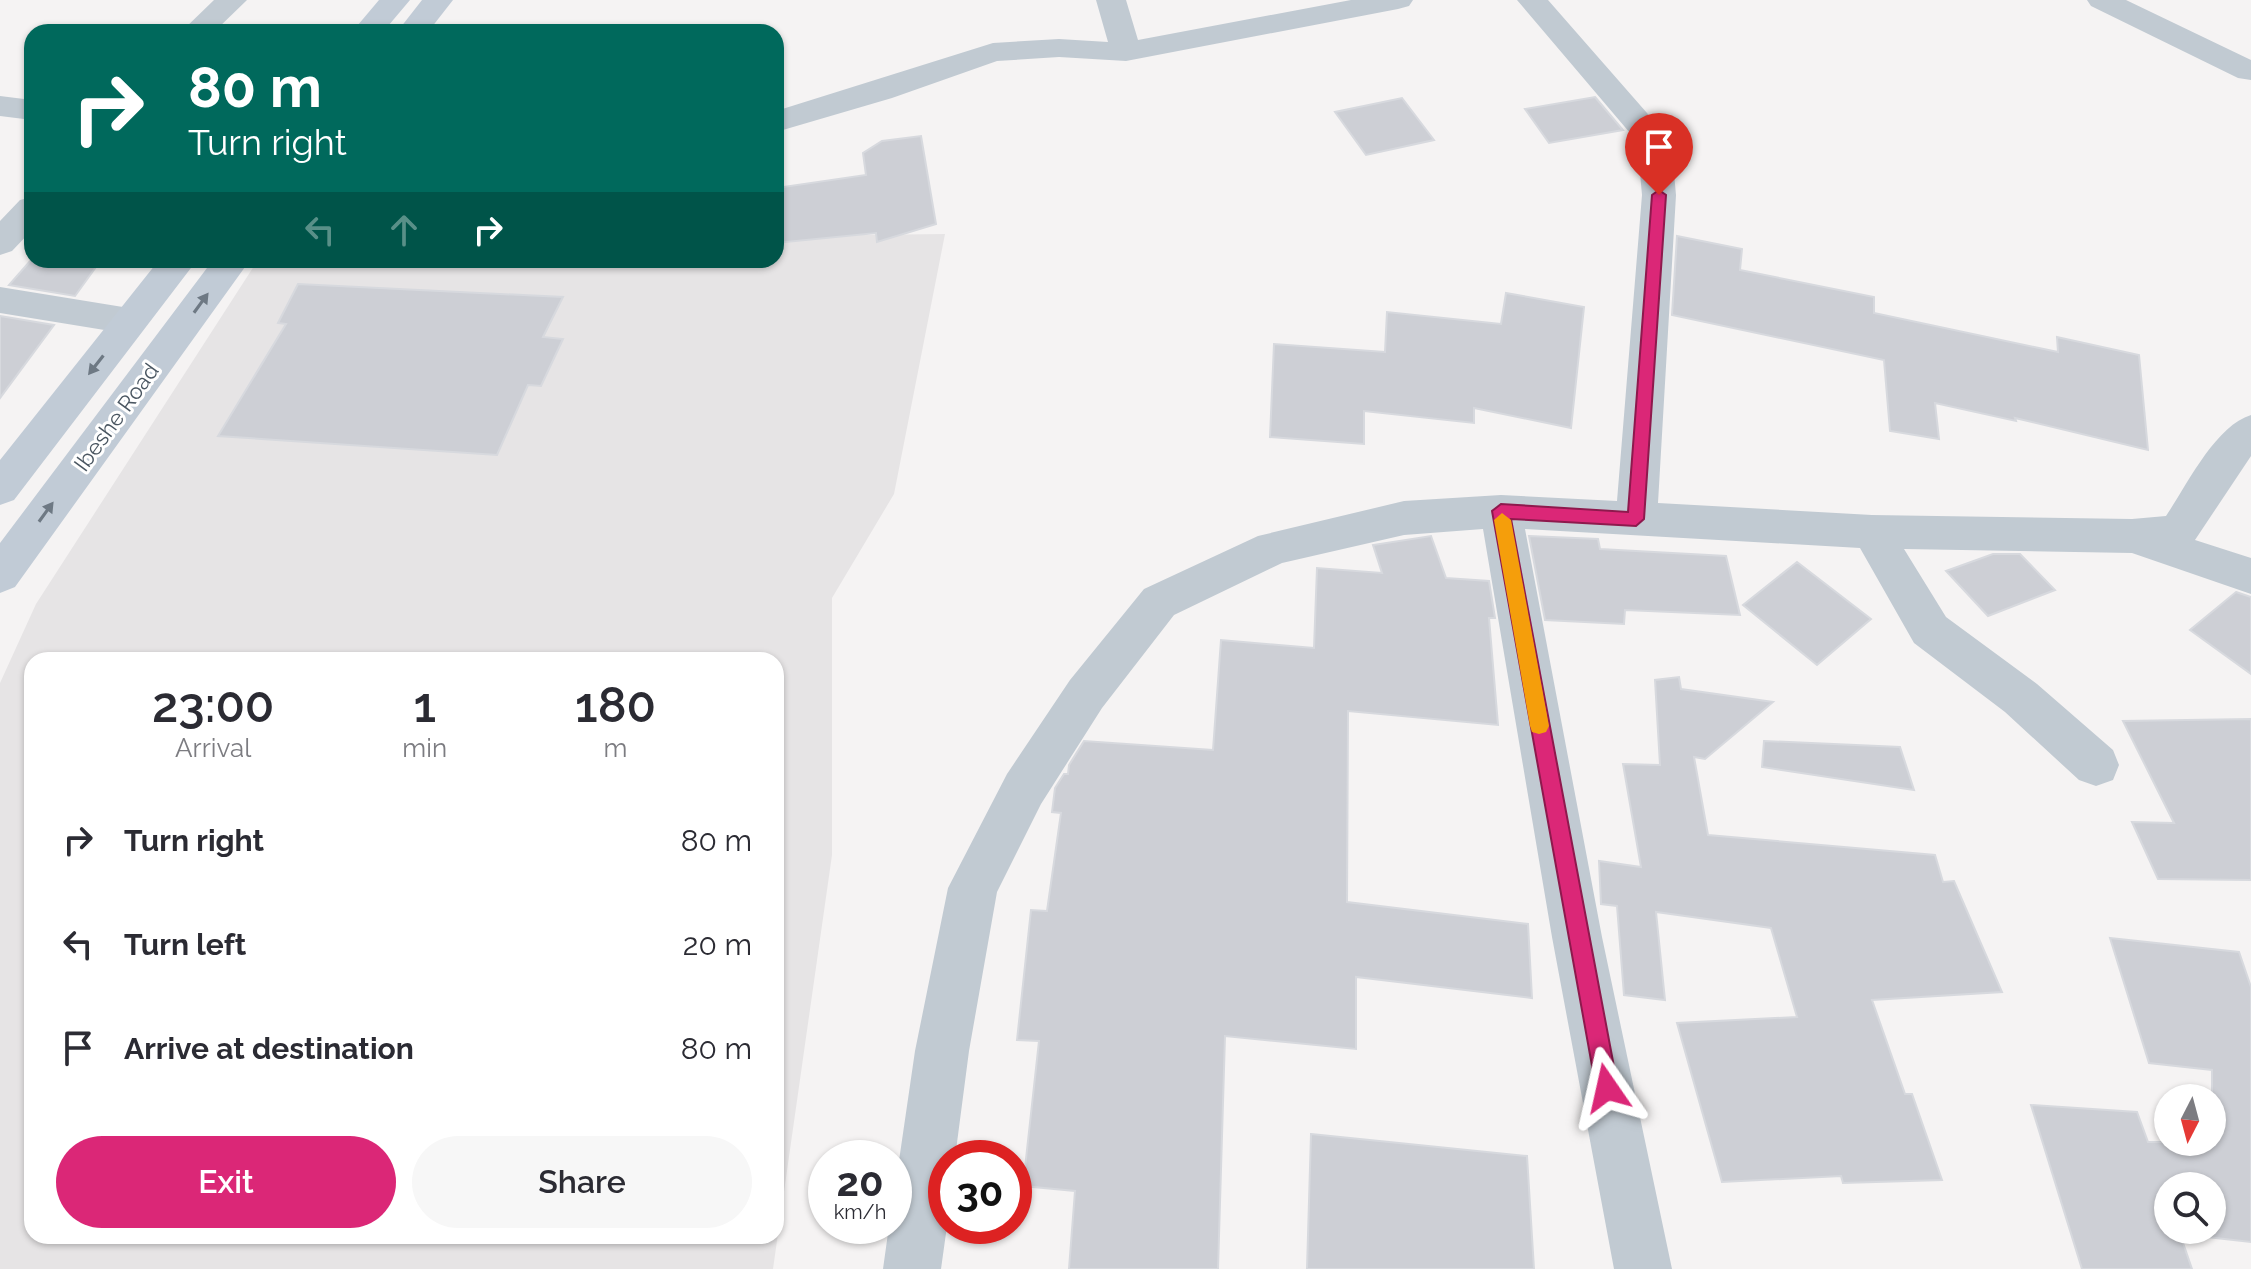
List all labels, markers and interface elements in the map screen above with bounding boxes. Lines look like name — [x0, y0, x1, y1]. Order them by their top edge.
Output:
text: 80 m — [188, 54, 322, 120]
icon: right — [56, 56, 160, 160]
pin — [1625, 113, 1693, 195]
text: Turn right — [188, 121, 347, 163]
icon: arrive — [1637, 125, 1681, 169]
icon: left — [298, 208, 342, 252]
icon: ahead — [382, 208, 426, 252]
icon: right — [466, 208, 510, 252]
one-way arrow — [192, 293, 208, 313]
one-way arrow — [88, 355, 104, 375]
street label: Ibeshe Road — [68, 358, 164, 476]
one-way arrow — [38, 502, 54, 522]
text: 23:00 — [152, 677, 274, 733]
text: 1 — [413, 677, 436, 733]
text: 180 — [575, 677, 656, 733]
text: Arrival — [175, 733, 251, 763]
text: min — [402, 733, 447, 763]
text: m — [604, 733, 627, 763]
icon: right — [56, 818, 100, 862]
text: Turn right — [124, 823, 264, 858]
text: 80 m — [681, 823, 752, 858]
icon: left — [56, 922, 100, 966]
text: Turn left — [124, 927, 246, 962]
text: 20 m — [683, 927, 752, 962]
icon: arrive — [56, 1026, 100, 1070]
text: Arrive at destination — [124, 1031, 414, 1066]
text: 80 m — [681, 1031, 752, 1066]
position arrow — [1565, 1046, 1649, 1130]
north arrow — [2154, 1084, 2226, 1156]
map controls — [2154, 1084, 2226, 1244]
button: Exit — [56, 1136, 396, 1228]
button: Share — [412, 1136, 752, 1228]
speed limit sign: 30 — [928, 1140, 1032, 1244]
text: 20 — [836, 1158, 884, 1205]
button: search — [2154, 1172, 2226, 1244]
text: km/h — [834, 1200, 886, 1224]

